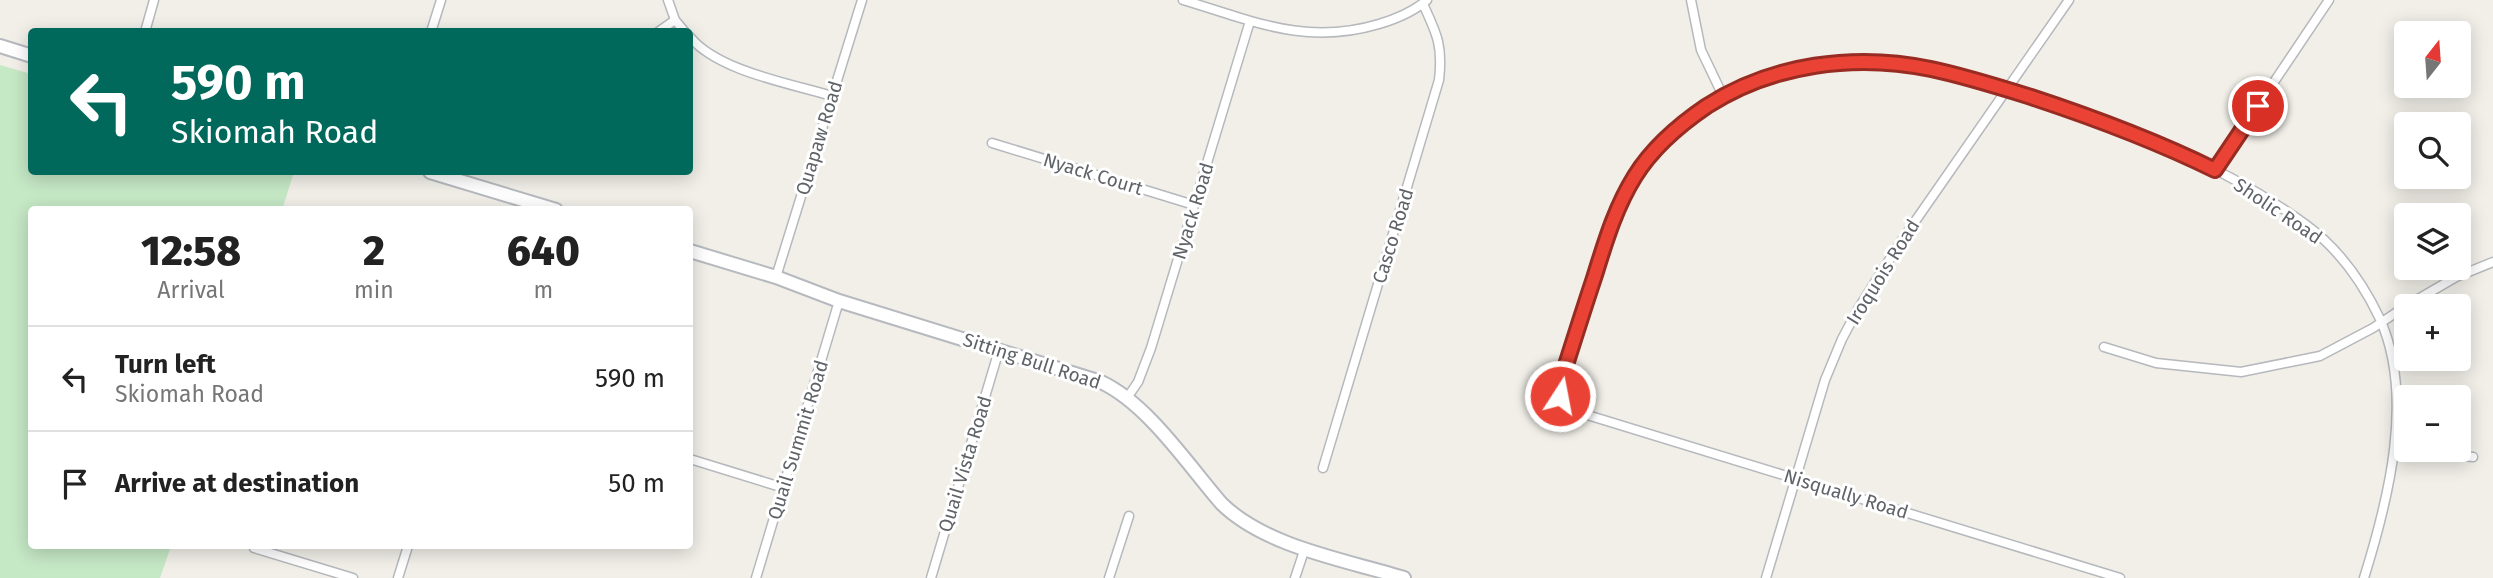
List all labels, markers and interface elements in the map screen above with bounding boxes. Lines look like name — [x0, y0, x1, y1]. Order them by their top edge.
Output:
north arrow — [2394, 21, 2471, 98]
map controls — [2394, 21, 2471, 462]
text: 590 m — [171, 53, 306, 112]
icon: left — [56, 56, 147, 147]
pin — [2228, 76, 2288, 136]
street label: Quapaw Road — [791, 78, 847, 198]
icon: arrive — [2239, 87, 2277, 125]
button: search — [2394, 112, 2471, 189]
text: Skiomah Road — [171, 113, 378, 151]
street label: Nyack Court — [1040, 148, 1146, 200]
street label: Nyack Road — [1167, 160, 1219, 262]
street label: Sholic Road — [2230, 173, 2326, 249]
street label: Casco Road — [1368, 186, 1418, 286]
button: layers — [2394, 203, 2471, 280]
street label: Iroquois Road — [1841, 215, 1925, 329]
text: 12:58 — [141, 226, 241, 276]
text: 2 — [363, 226, 385, 276]
text: 640 — [507, 226, 580, 276]
text: Arrival — [157, 276, 225, 304]
text: min — [354, 276, 394, 304]
text: m — [534, 276, 553, 304]
button: + — [2394, 294, 2471, 371]
street label: Sitting Bull Road — [960, 328, 1104, 394]
text: Turn left — [115, 349, 216, 380]
street label: Quail Summit Road — [763, 357, 833, 523]
position arrow — [1523, 359, 1597, 433]
icon: left — [56, 360, 94, 398]
text: 590 m — [595, 363, 665, 394]
text: Skiomah Road — [115, 380, 264, 408]
button: − — [2394, 385, 2471, 462]
street label: Quail Vista Road — [933, 393, 997, 535]
street label: Nisqually Road — [1781, 464, 1911, 524]
icon: arrive — [56, 465, 94, 503]
text: Arrive at destination — [115, 468, 359, 499]
text: 50 m — [608, 468, 665, 499]

